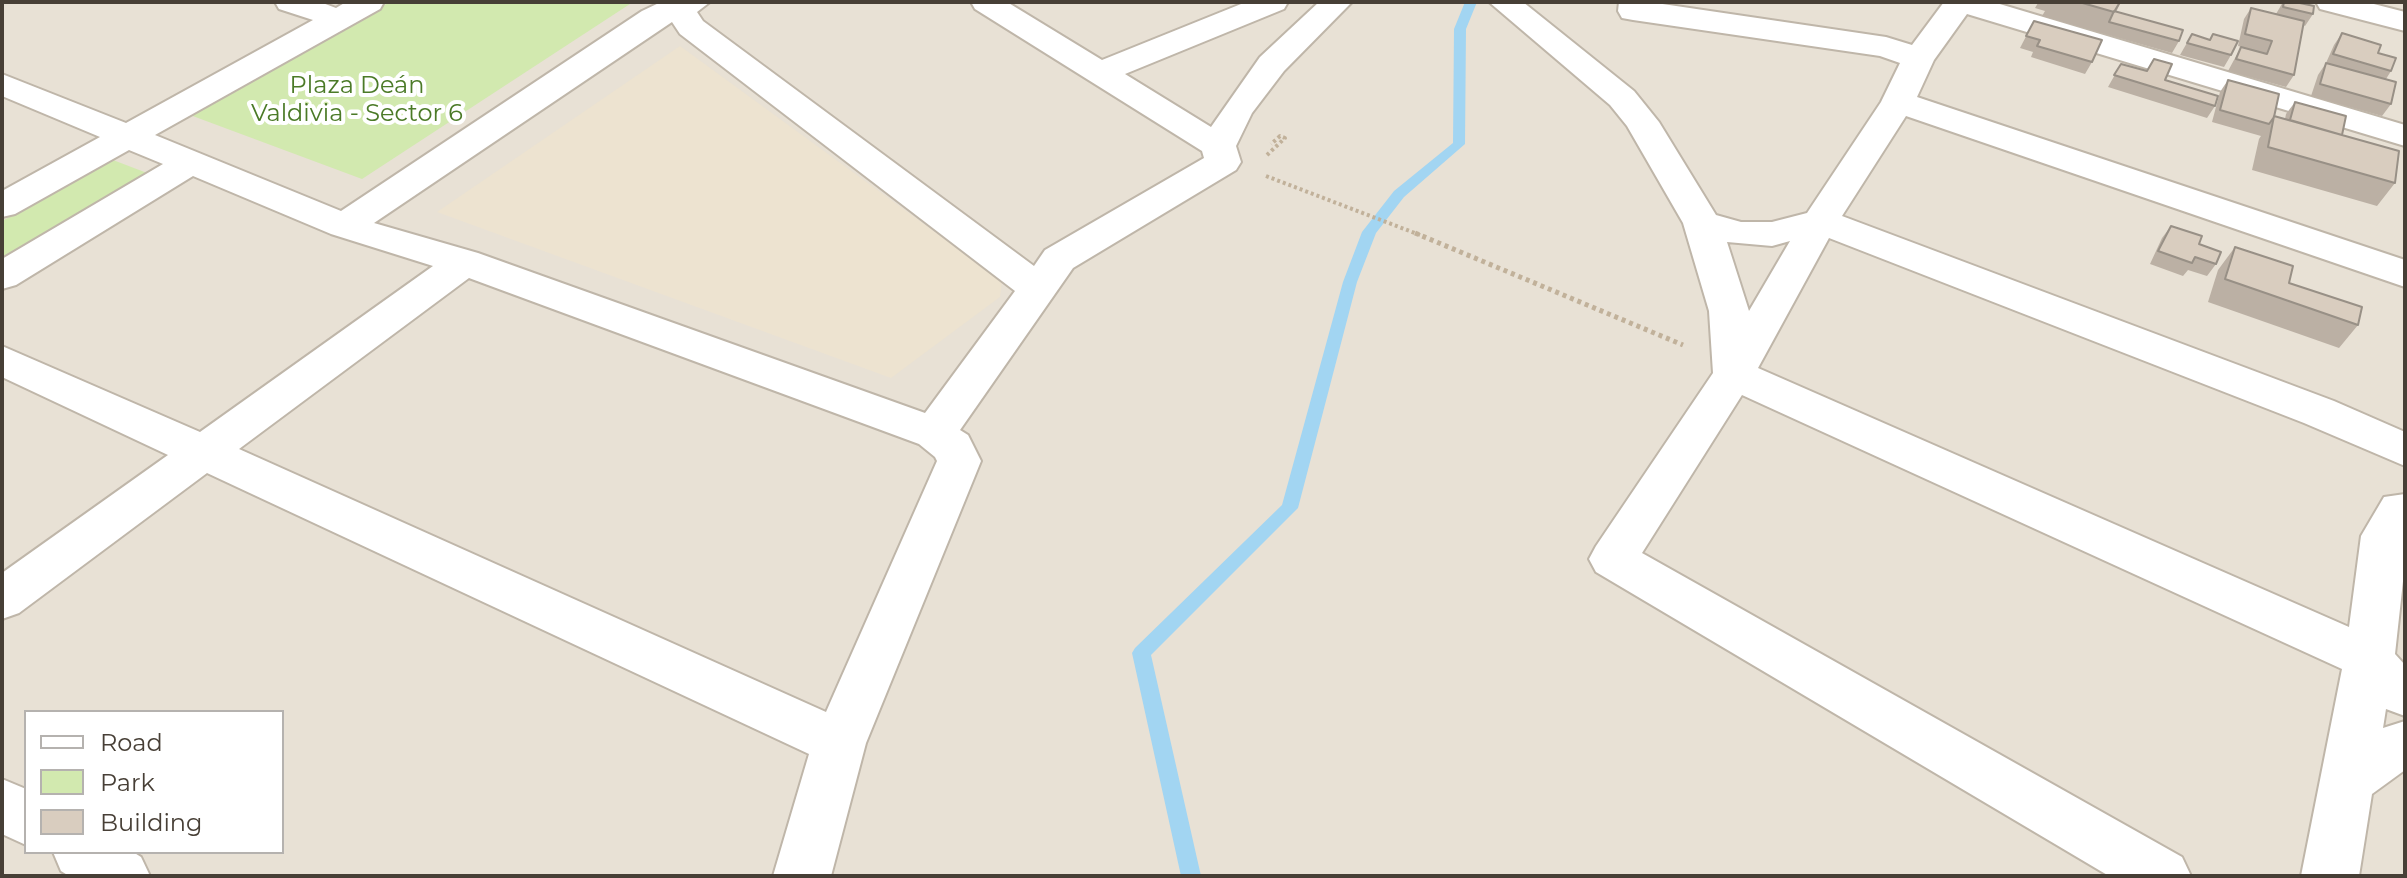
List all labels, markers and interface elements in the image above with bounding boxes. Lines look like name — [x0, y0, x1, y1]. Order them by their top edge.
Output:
park label: Plaza Deán Valdivia - Sector 6 — [251, 72, 463, 128]
legend — [24, 710, 284, 854]
text: Road — [100, 728, 163, 757]
text: Park — [100, 768, 155, 797]
text: Building — [100, 808, 203, 837]

